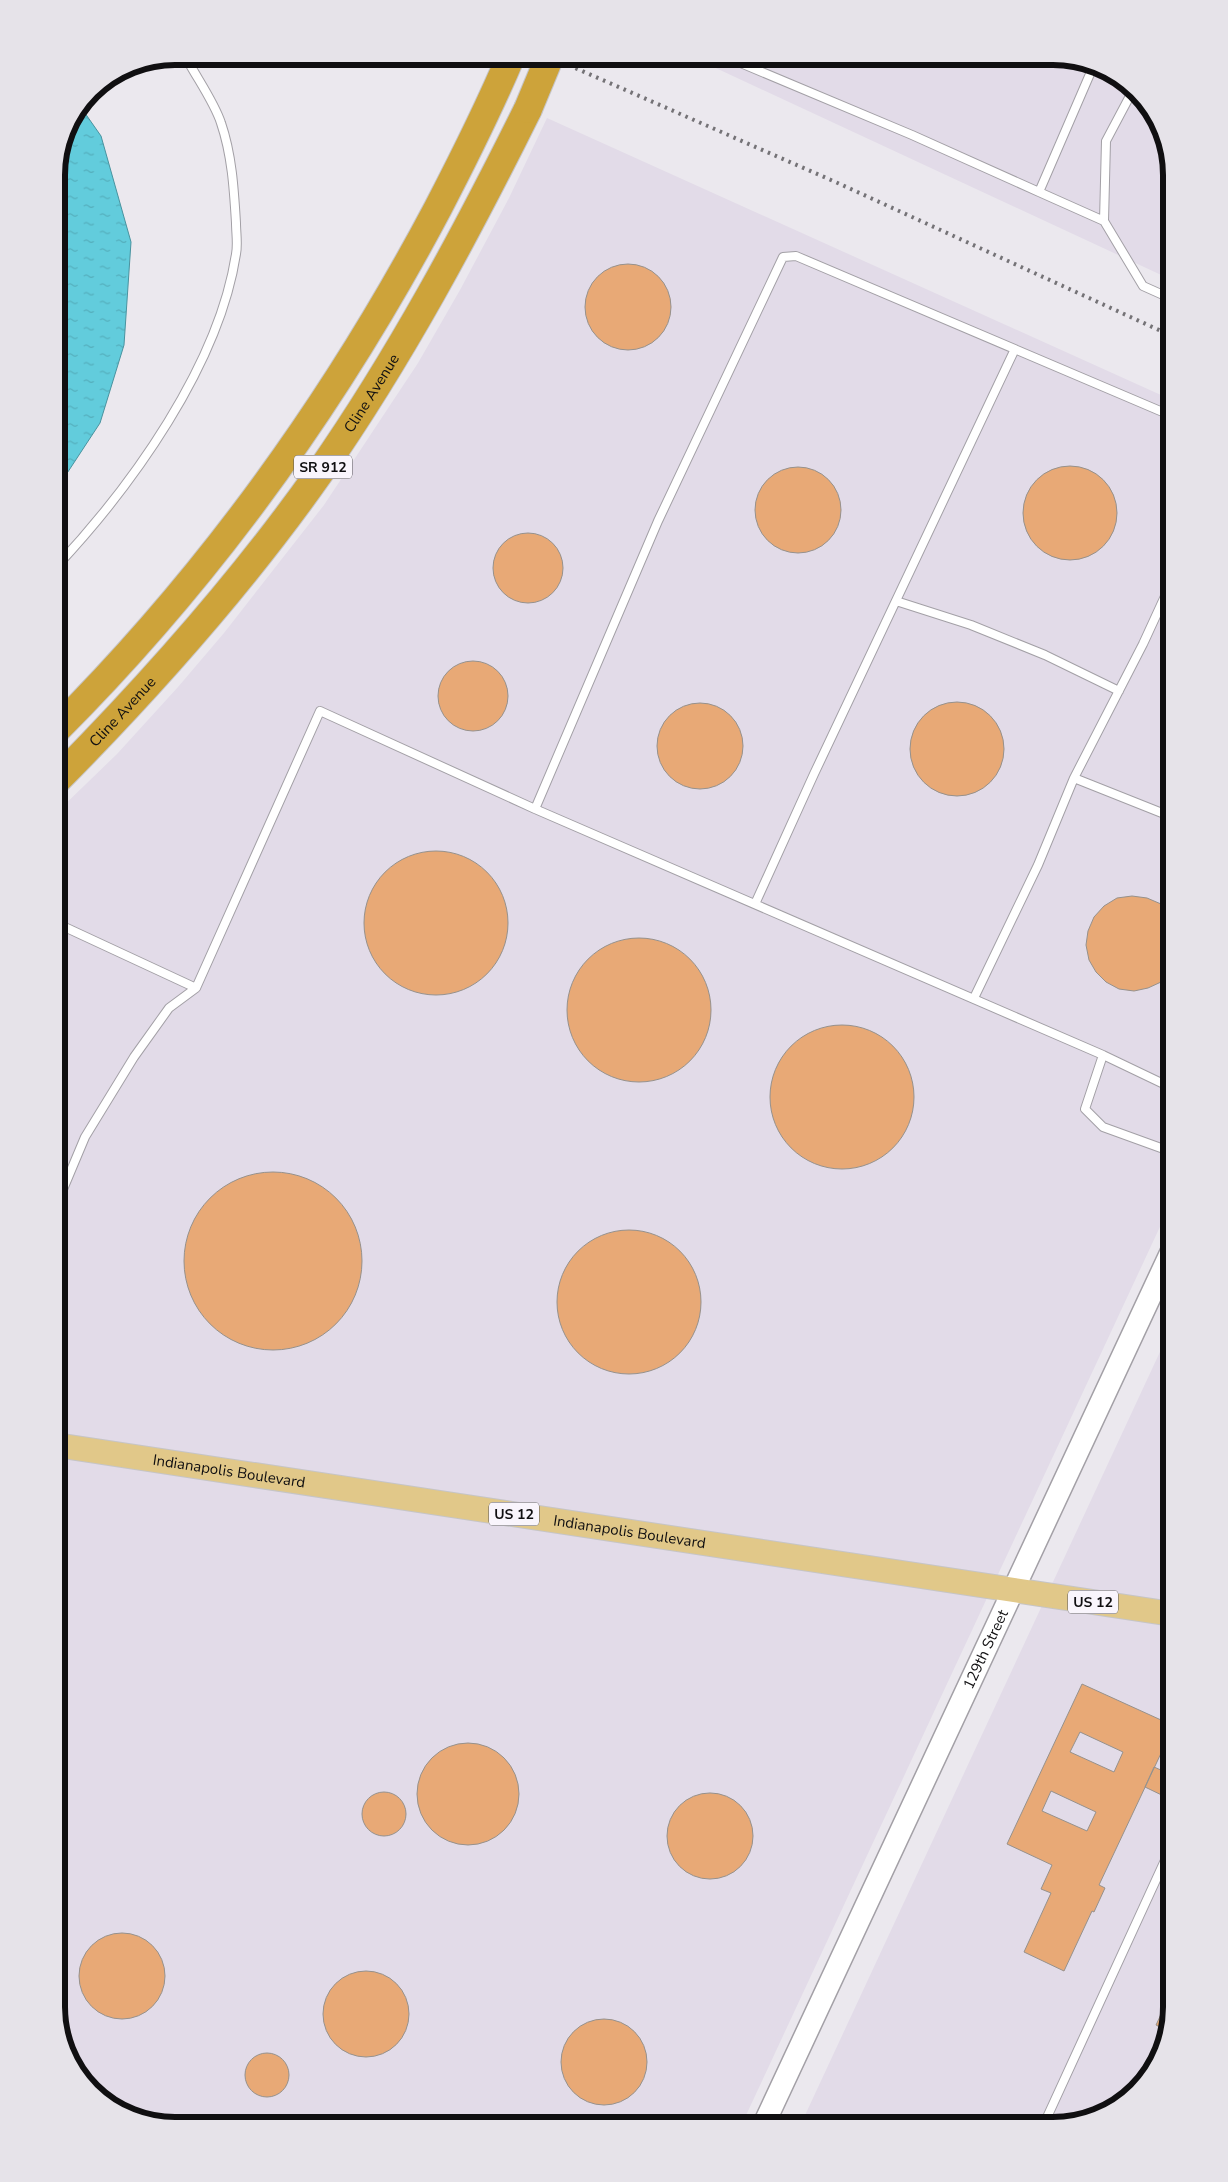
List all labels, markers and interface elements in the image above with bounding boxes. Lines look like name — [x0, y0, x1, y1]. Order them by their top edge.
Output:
street label: Cline Avenue — [339, 350, 404, 437]
road number: SR 912 — [294, 456, 352, 478]
street label: Cline Avenue — [85, 672, 160, 751]
street label: Indianapolis Boulevard — [151, 1450, 307, 1493]
road number: US 12 — [489, 1502, 539, 1526]
street label: Indianapolis Boulevard — [552, 1510, 707, 1553]
road number: US 12 — [1068, 1590, 1118, 1614]
street label: 129th Street — [958, 1606, 1013, 1692]

